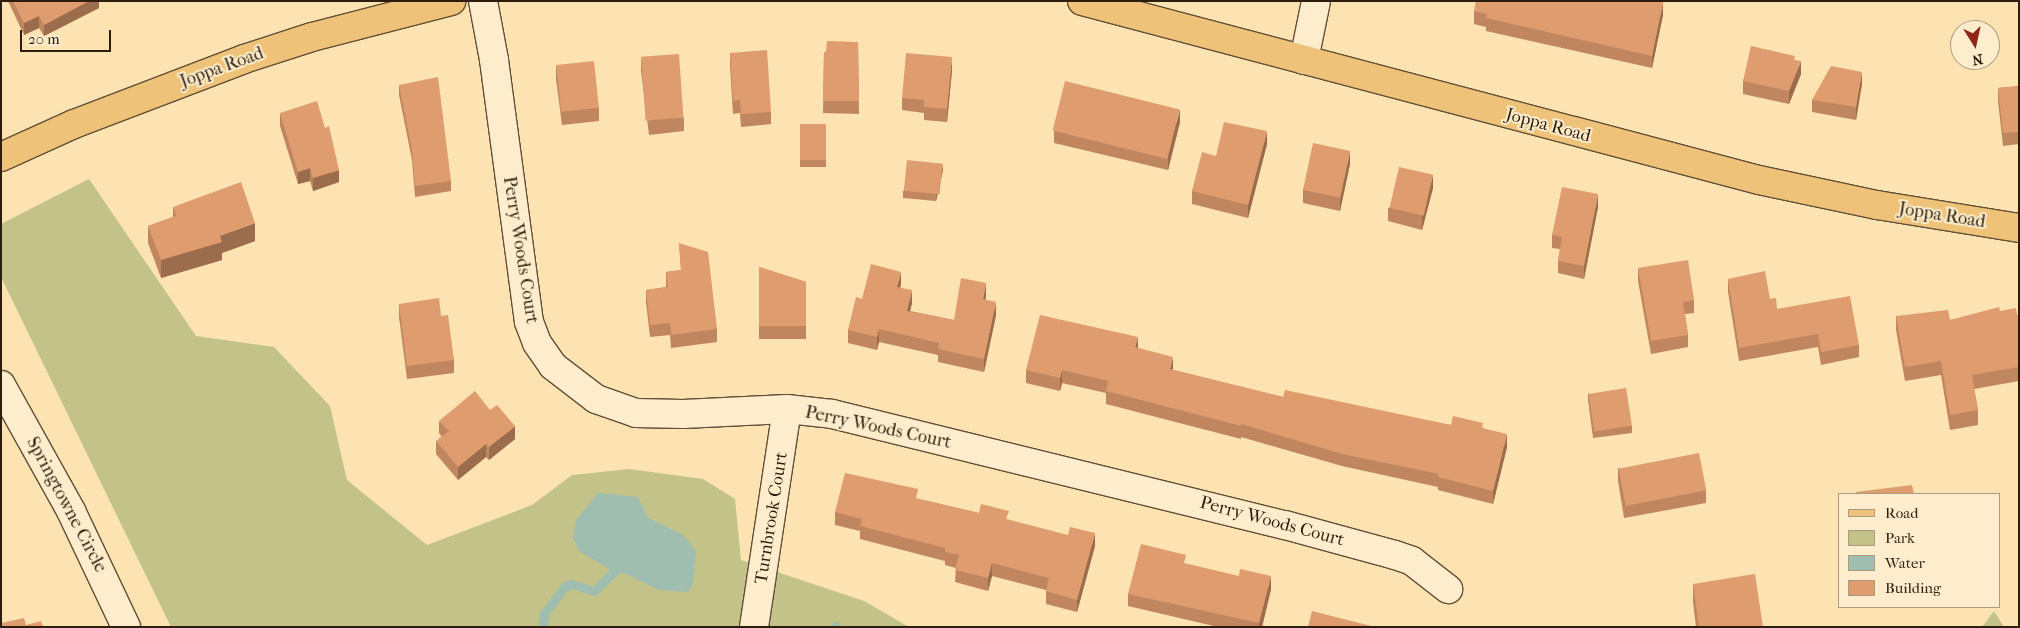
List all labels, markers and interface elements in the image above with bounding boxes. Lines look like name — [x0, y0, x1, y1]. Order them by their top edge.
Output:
scale bar — [22, 20, 114, 52]
north arrow — [1950, 20, 2000, 70]
text: 20 m — [28, 30, 60, 48]
street label: Joppa Road — [177, 43, 267, 93]
text: N — [1971, 50, 1984, 69]
street label: Joppa Road — [1503, 104, 1593, 148]
street label: Perry Woods Court — [498, 175, 542, 325]
street label: Joppa Road — [1897, 199, 1987, 233]
street label: Perry Woods Court — [803, 402, 953, 454]
street label: Springtowne Circle — [21, 433, 111, 577]
street label: Turnbrook Court — [751, 450, 793, 586]
street label: Perry Woods Court — [1197, 492, 1347, 552]
legend — [1838, 493, 2000, 608]
text: Road — [1885, 504, 1918, 522]
text: Park — [1885, 529, 1915, 547]
text: Water — [1885, 554, 1925, 572]
text: Building — [1885, 579, 1941, 597]

